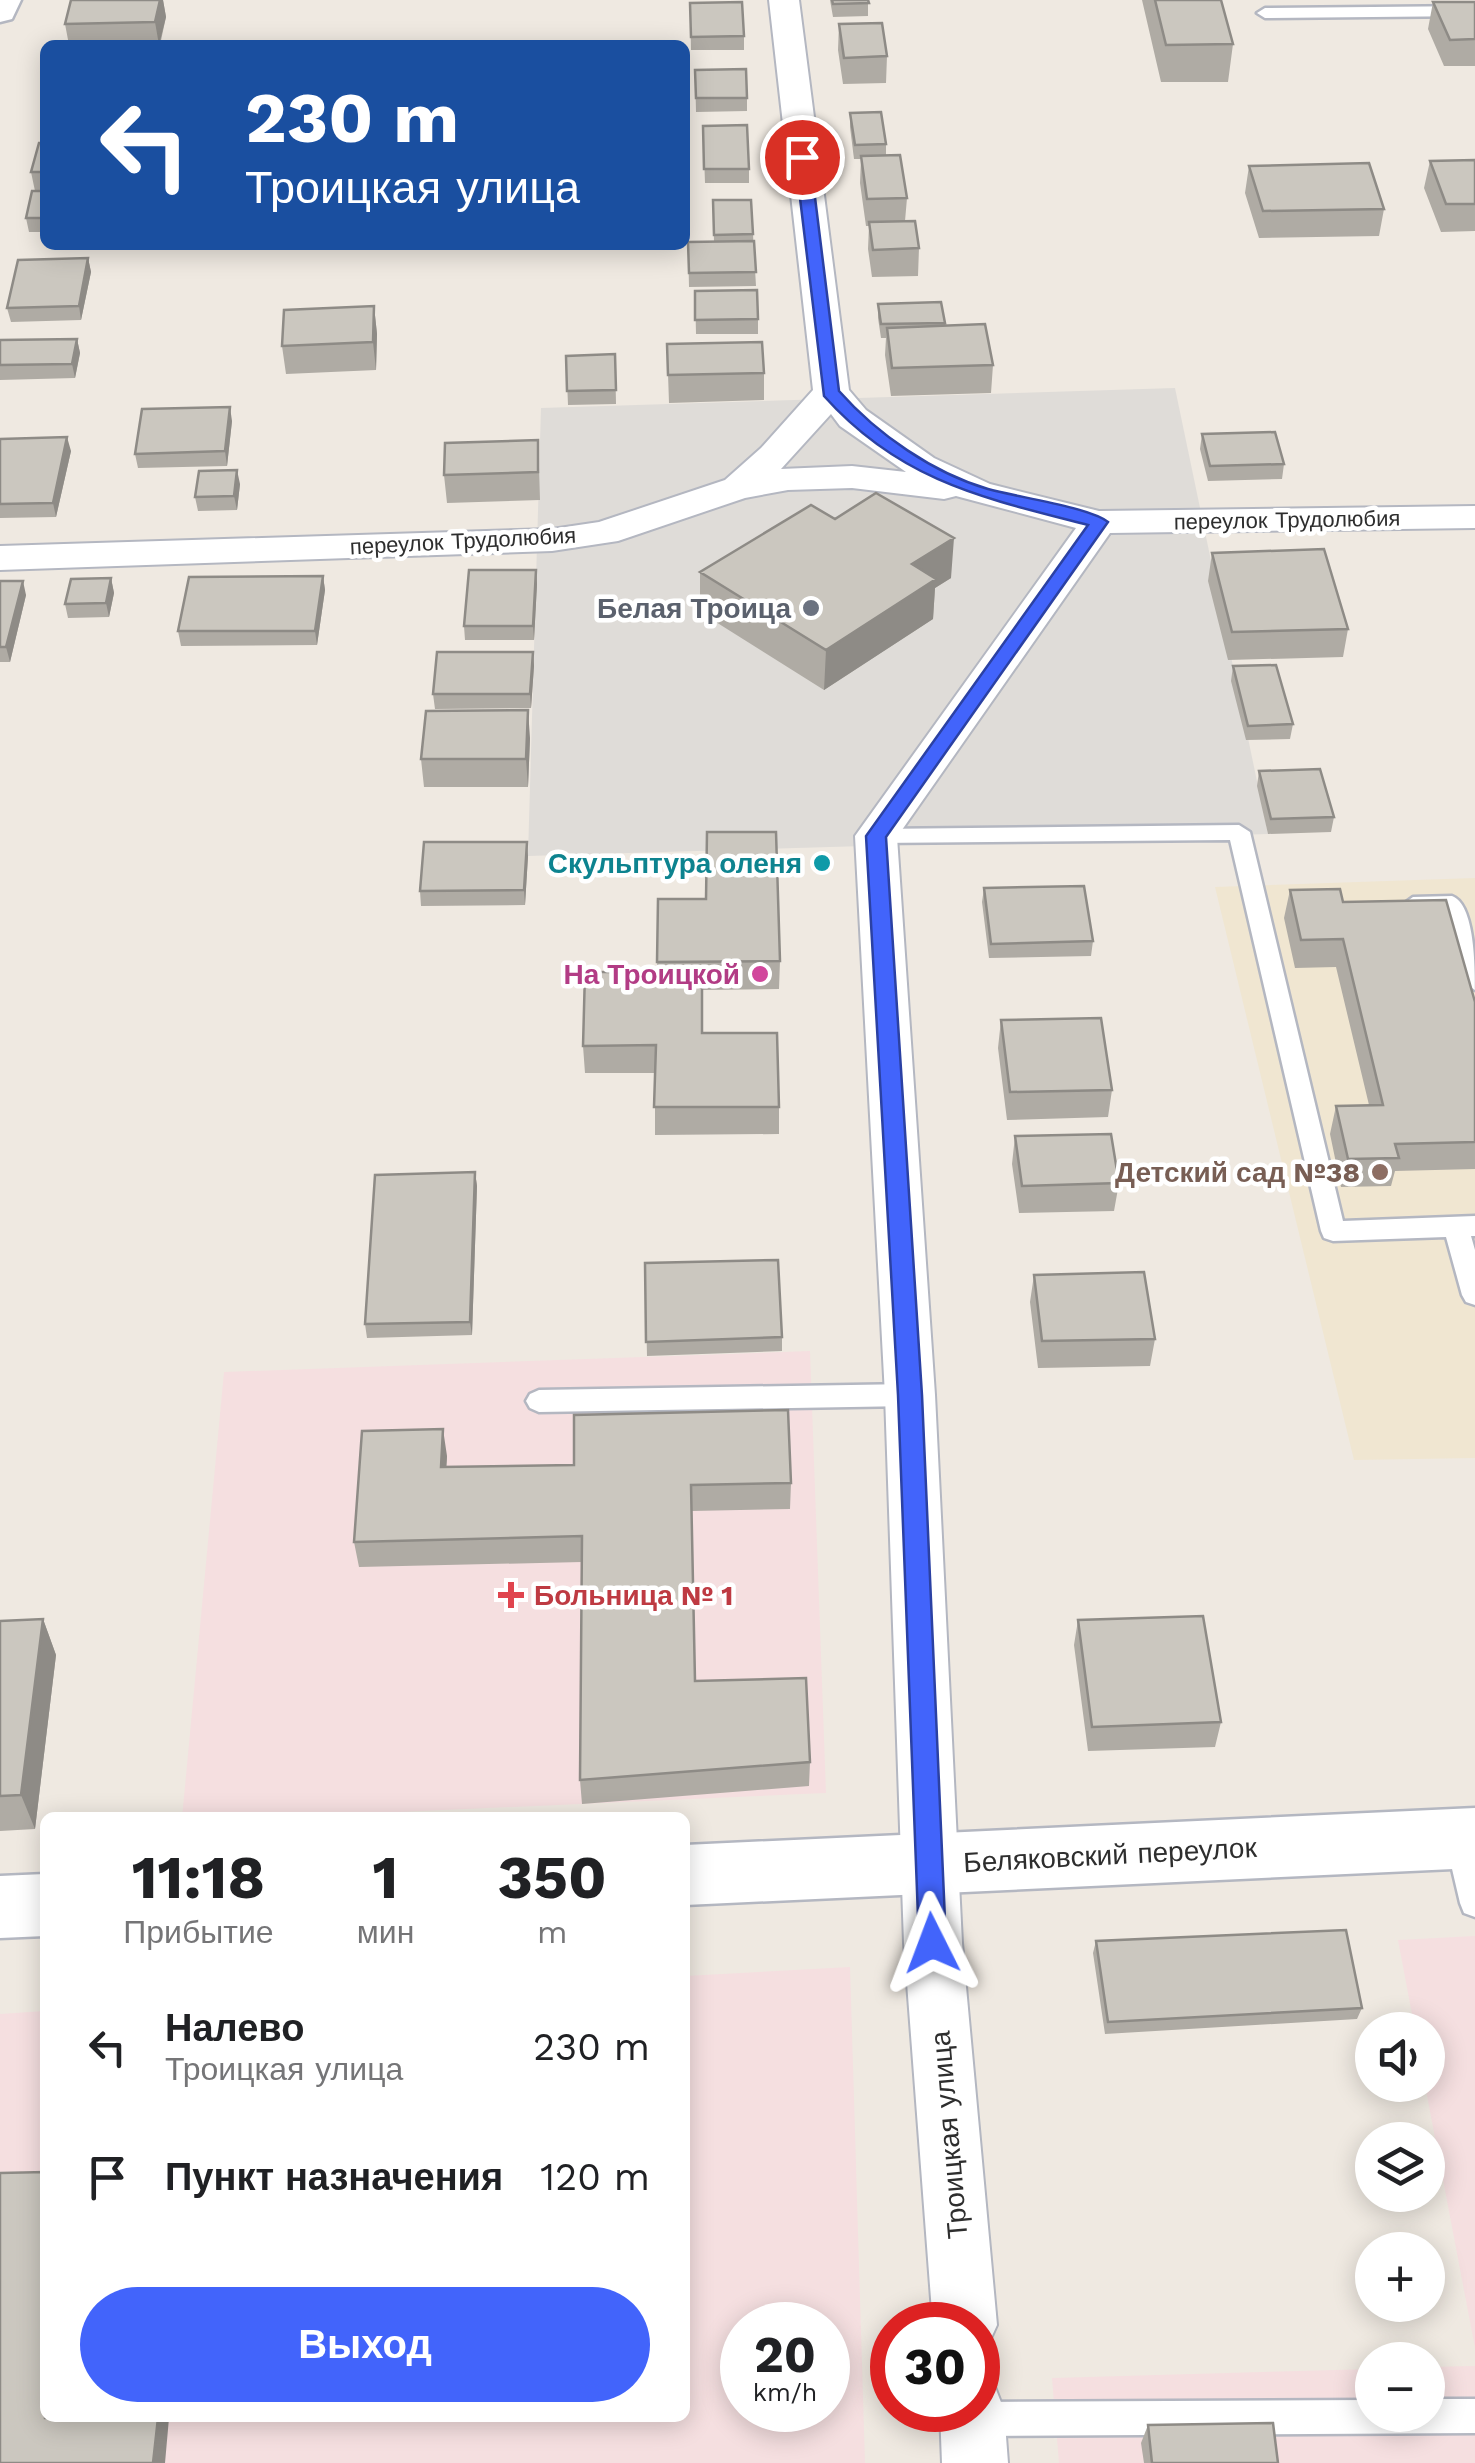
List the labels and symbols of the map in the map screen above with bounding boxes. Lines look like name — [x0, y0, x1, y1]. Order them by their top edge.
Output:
pin — [760, 115, 845, 200]
street label: переулок Трудолюбия — [1174, 506, 1400, 534]
street label: переулок Трудолюбия — [349, 523, 577, 559]
place label: Белая Троица — [597, 592, 791, 625]
marker: Белая Троица — [800, 597, 822, 619]
place label: Скульптура оленя — [548, 847, 802, 880]
marker: Скульптура оленя — [811, 852, 833, 874]
place label: На Троицкой — [564, 958, 740, 991]
marker: На Троицкой — [749, 963, 771, 985]
place label: Детский сад №38 — [1115, 1156, 1360, 1189]
marker: Детский сад №38 — [1369, 1161, 1391, 1183]
place label: Больница № 1 — [534, 1579, 733, 1612]
marker: Больница № 1 — [498, 1582, 524, 1608]
street label: Беляковский переулок — [962, 1831, 1258, 1879]
position arrow — [880, 1891, 984, 1995]
street label: Троицкая улица — [923, 2029, 975, 2240]
speed limit sign: 30 — [870, 2302, 1000, 2432]

